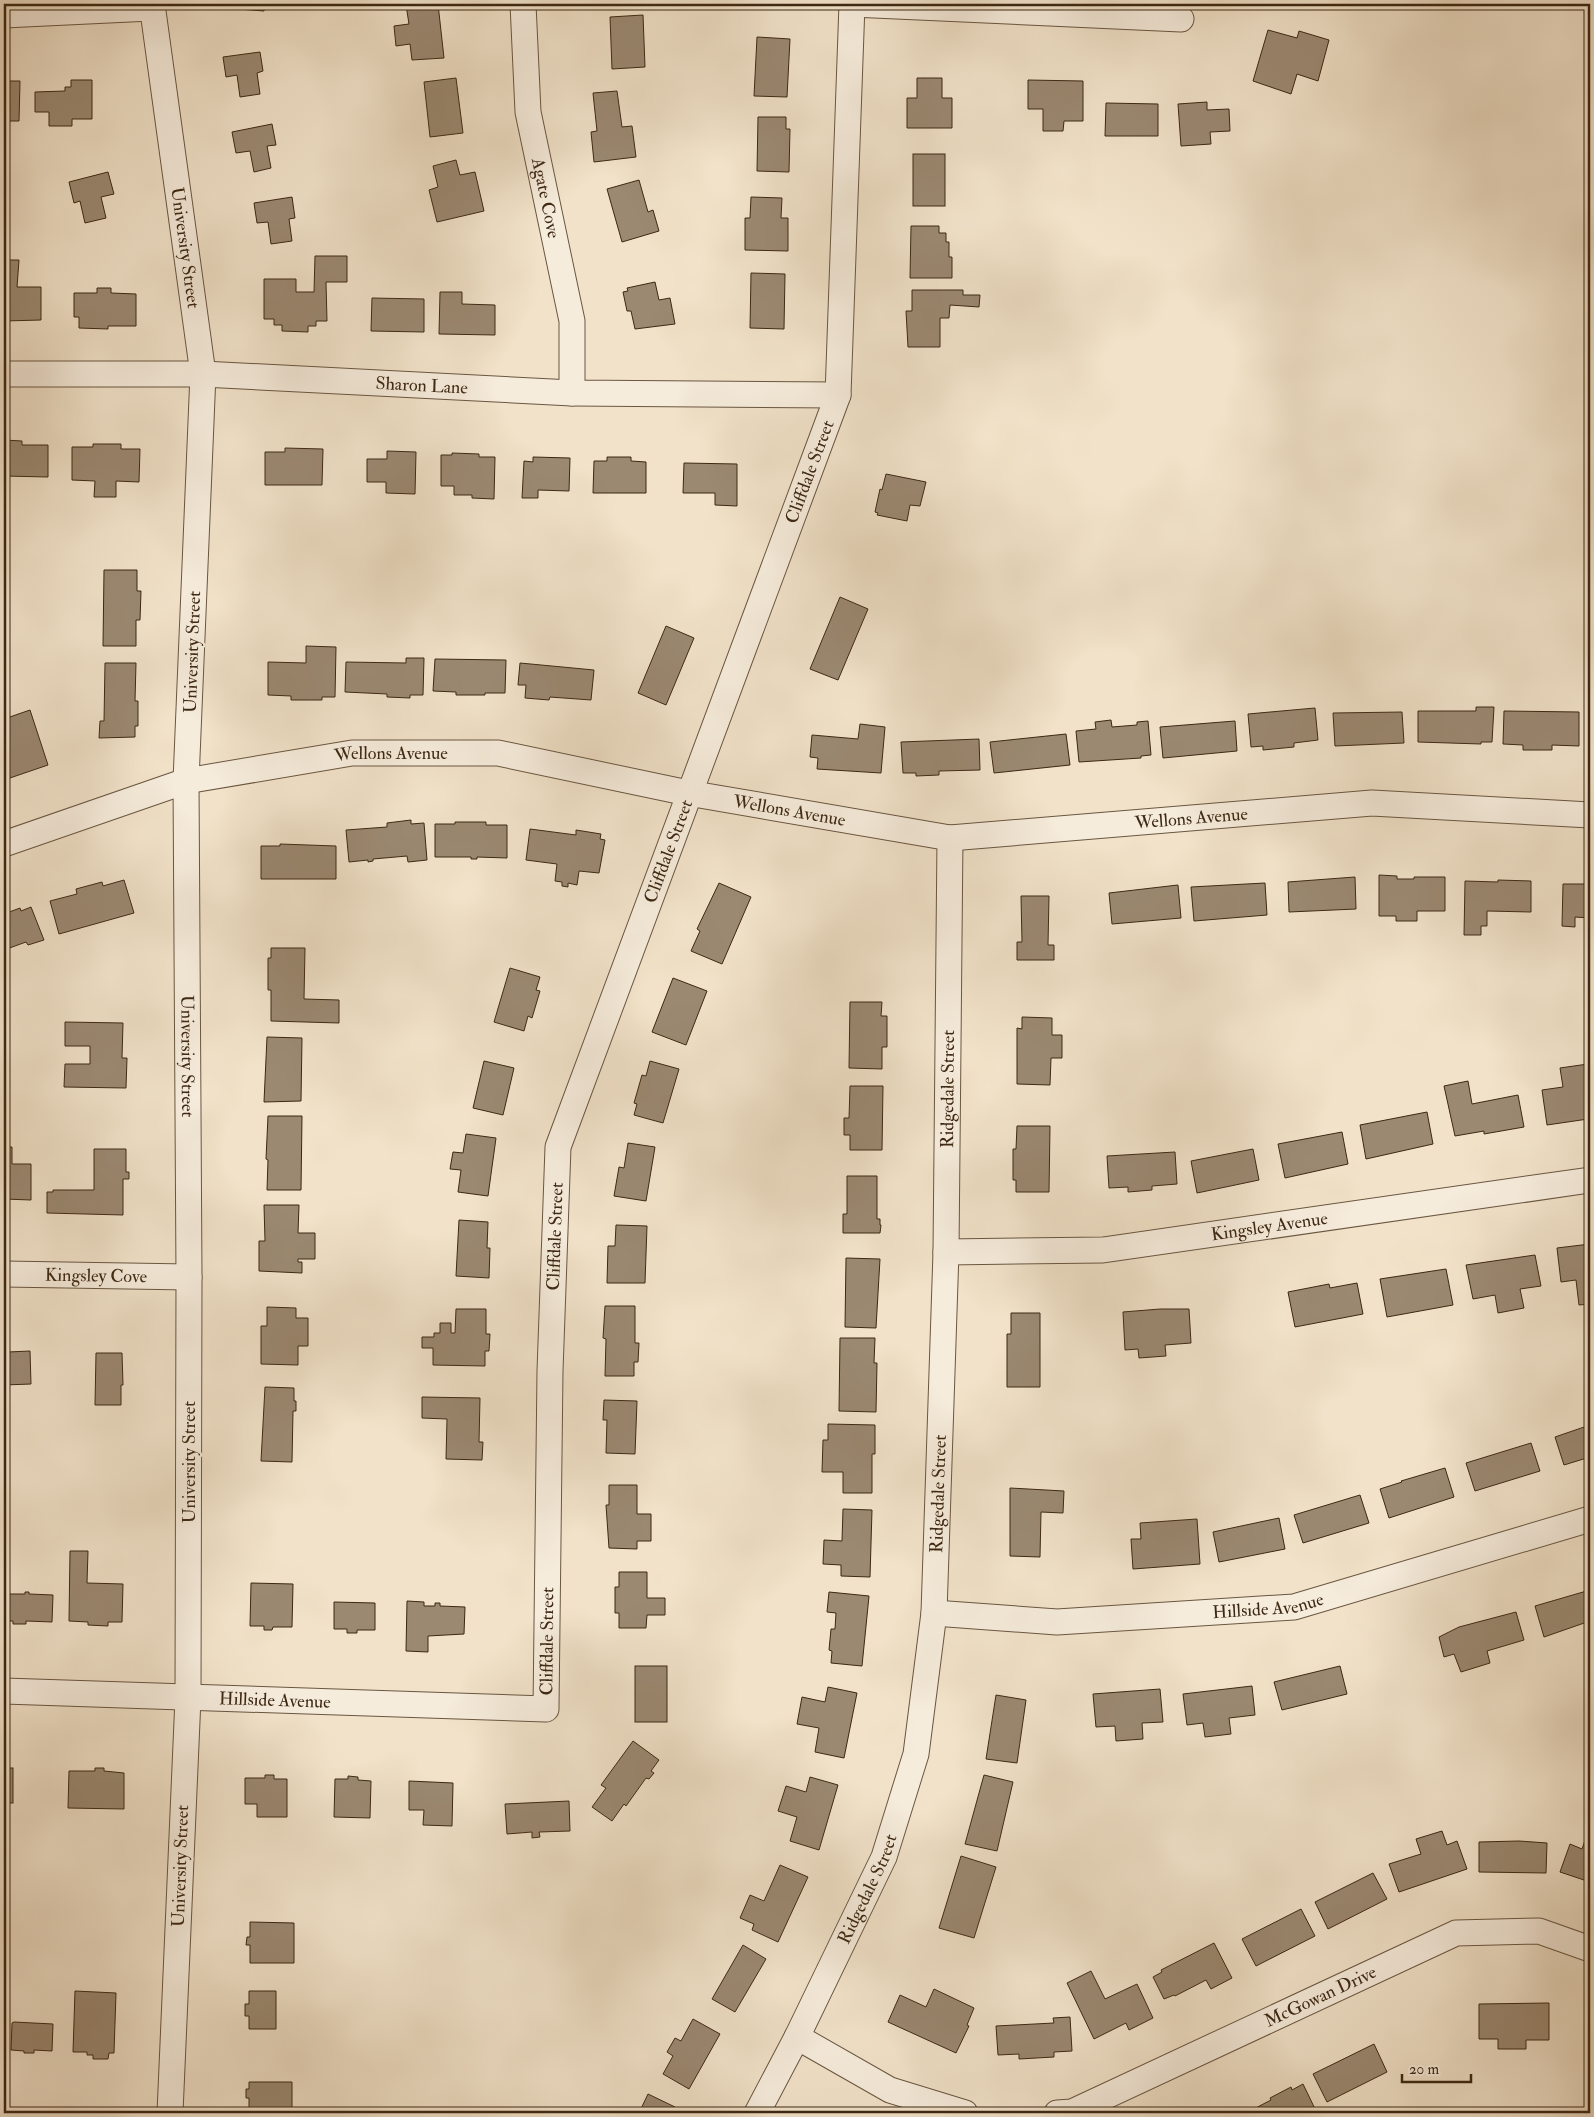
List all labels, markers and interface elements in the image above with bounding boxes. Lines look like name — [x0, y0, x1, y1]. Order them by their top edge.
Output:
street label: Agate Cove — [526, 155, 565, 241]
street label: University Street — [165, 186, 205, 310]
street label: Sharon Lane — [375, 372, 469, 400]
street label: Cliffdale Street — [780, 417, 840, 527]
street label: University Street — [179, 590, 206, 714]
street label: Wellons Avenue — [332, 742, 448, 768]
street label: Wellons Avenue — [730, 790, 848, 832]
street label: Cliffdale Street — [639, 796, 698, 906]
street label: Wellons Avenue — [1133, 802, 1249, 835]
street label: University Street — [175, 995, 199, 1118]
street label: Ridgedale Street — [936, 1030, 960, 1148]
street label: Cliffdale Street — [542, 1182, 569, 1291]
street label: Kingsley Avenue — [1209, 1207, 1330, 1246]
street label: Kingsley Cove — [45, 1264, 148, 1288]
street label: University Street — [178, 1401, 201, 1523]
street label: Ridgedale Street — [925, 1434, 952, 1553]
street label: Cliffdale Street — [535, 1587, 559, 1696]
street label: Hillside Avenue — [1212, 1588, 1327, 1624]
street label: Hillside Avenue — [218, 1687, 332, 1714]
street label: University Street — [167, 1804, 194, 1928]
street label: Ridgedale Street — [833, 1831, 902, 1948]
street label: McGowan Drive — [1261, 1961, 1381, 2033]
scale bar — [1402, 2052, 1470, 2084]
text: 20 m — [1409, 2060, 1439, 2079]

